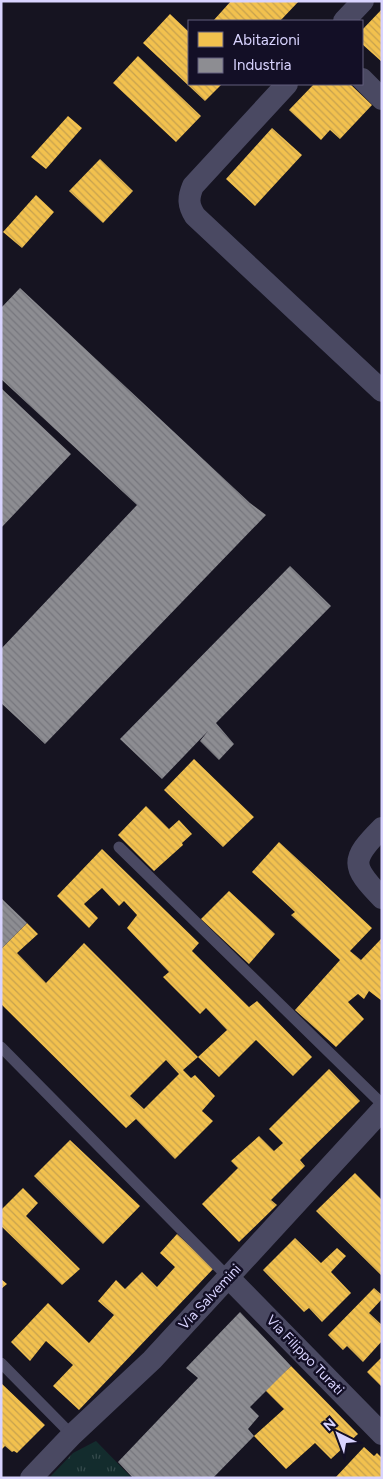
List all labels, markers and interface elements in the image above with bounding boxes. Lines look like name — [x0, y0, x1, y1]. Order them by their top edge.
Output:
legend — [188, 20, 363, 85]
text: Abitazioni — [233, 31, 300, 49]
text: Industria — [233, 56, 291, 74]
street label: Via Salvemini — [175, 1261, 245, 1333]
street label: Via Filippo Turati — [263, 1312, 347, 1398]
north arrow — [313, 1409, 363, 1459]
text: N — [320, 1415, 339, 1435]

